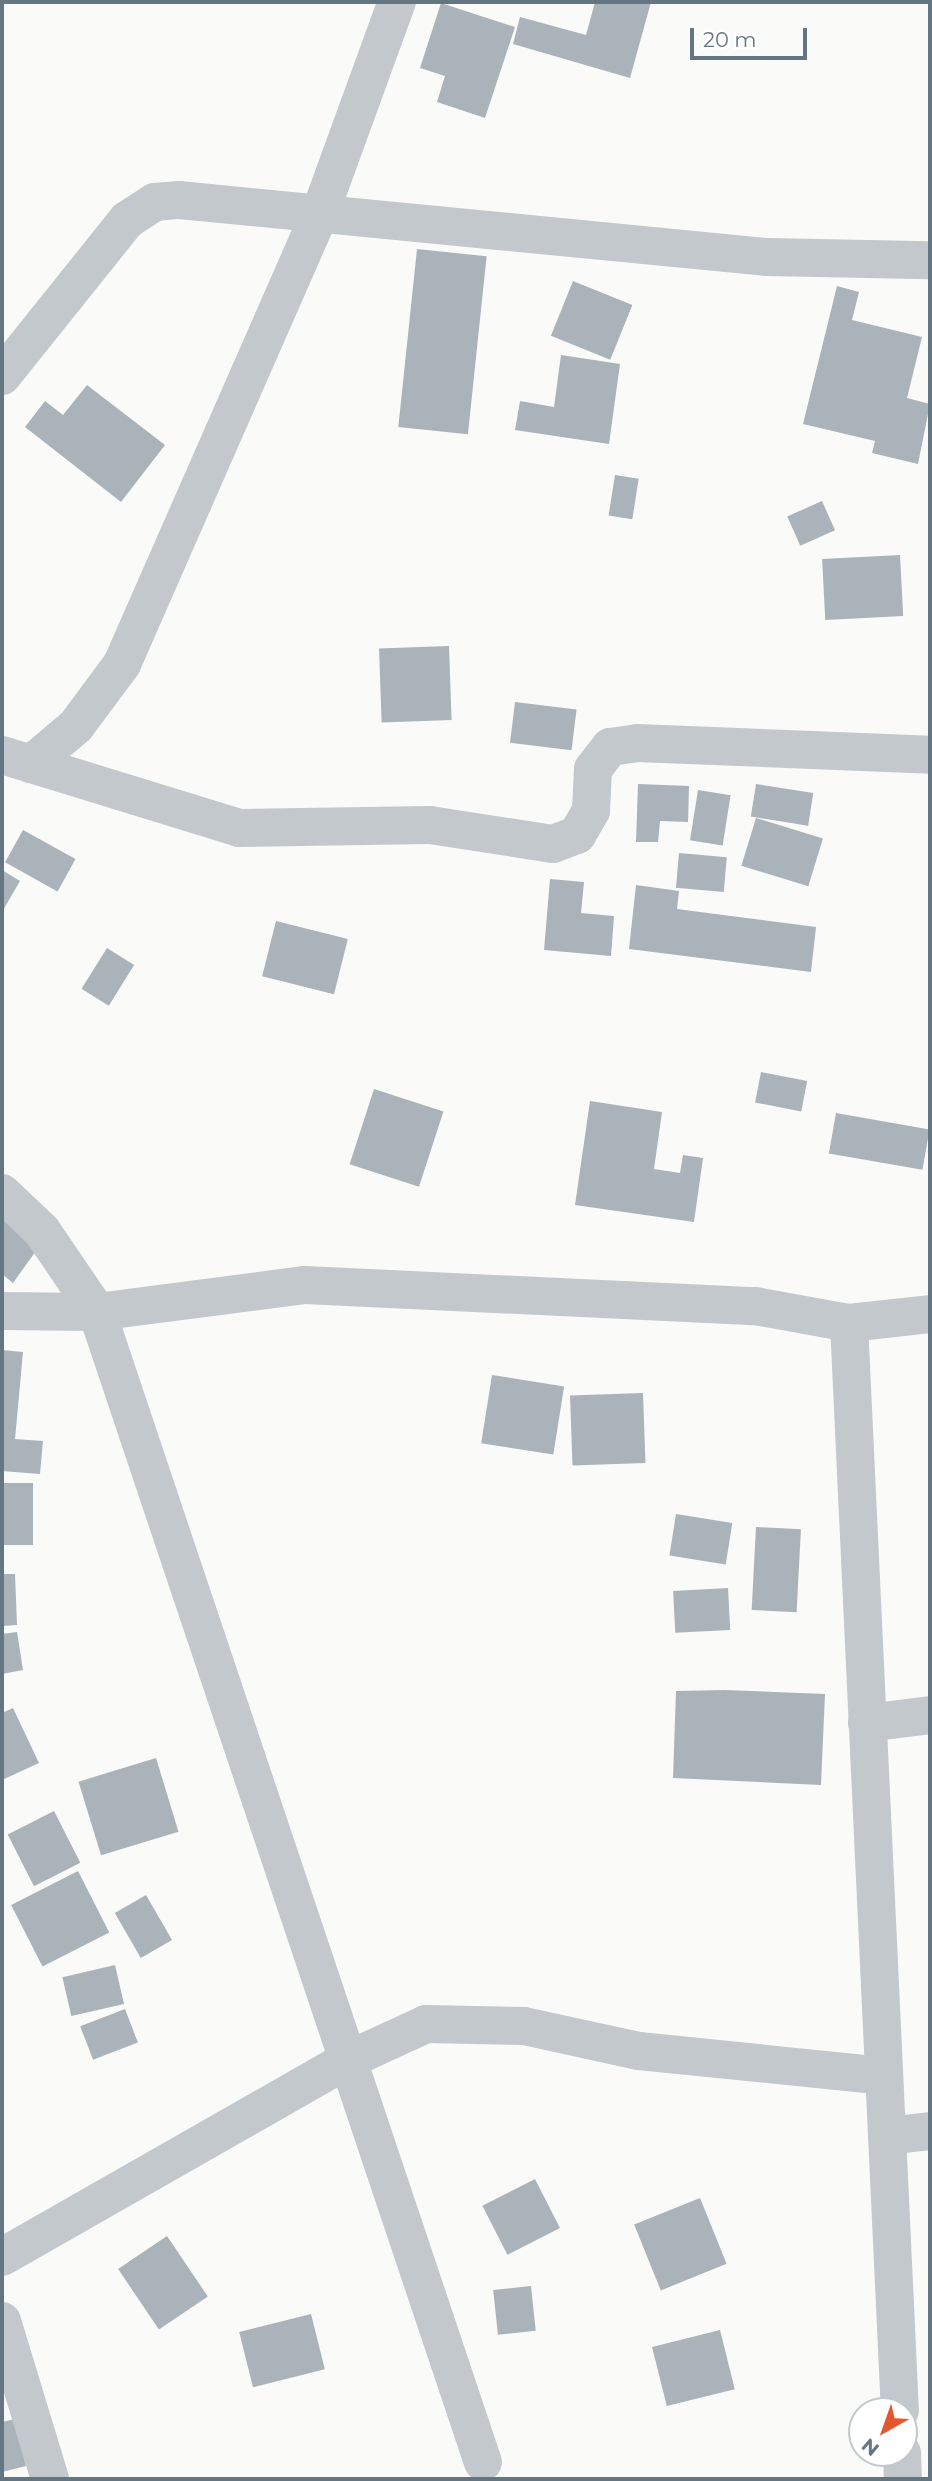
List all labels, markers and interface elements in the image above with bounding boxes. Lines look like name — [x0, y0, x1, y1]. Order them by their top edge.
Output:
scale bar — [694, 14, 811, 58]
text: 20 m — [703, 27, 757, 52]
north arrow — [848, 2397, 918, 2467]
text: N — [857, 2433, 884, 2461]

